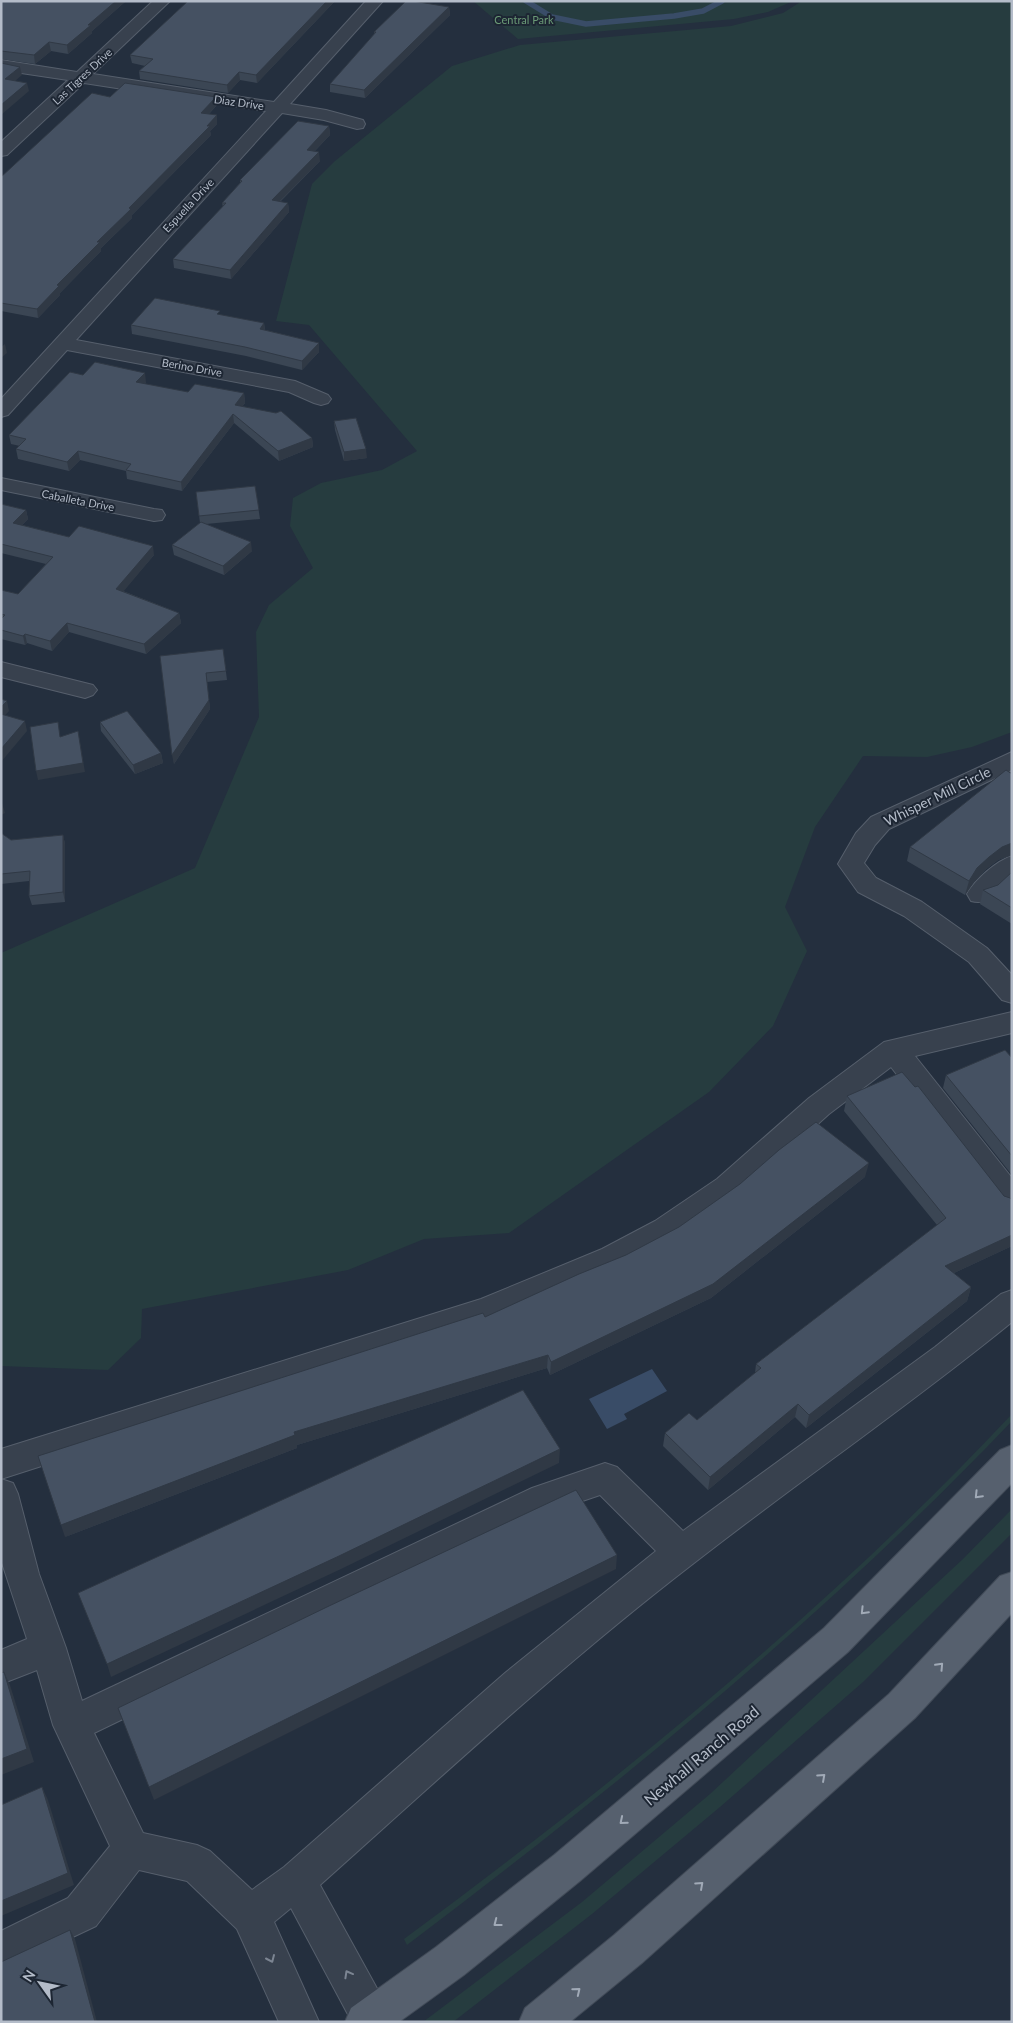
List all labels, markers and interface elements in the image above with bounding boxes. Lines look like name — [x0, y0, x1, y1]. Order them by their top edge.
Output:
park label: Central Park — [494, 13, 554, 26]
street label: Las Tigres Drive — [50, 45, 115, 107]
street label: Diaz Drive — [213, 92, 265, 112]
street label: Espuella Drive — [160, 175, 216, 235]
street label: Berino Drive — [161, 355, 223, 379]
street label: Caballeta Drive — [41, 487, 116, 513]
street label: Whisper Mill Circle — [881, 763, 993, 829]
one-way arrow — [975, 1489, 984, 1498]
one-way arrow — [861, 1605, 870, 1614]
one-way arrow — [934, 1662, 943, 1671]
street label: Newhall Ranch Road — [640, 1701, 762, 1809]
one-way arrow — [816, 1774, 825, 1783]
one-way arrow — [620, 1815, 629, 1823]
one-way arrow — [695, 1882, 704, 1891]
one-way arrow — [494, 1918, 503, 1926]
one-way arrow — [265, 1954, 276, 1963]
north arrow — [15, 1958, 65, 2008]
text: N — [19, 1966, 39, 1985]
one-way arrow — [344, 1970, 354, 1979]
one-way arrow — [571, 1988, 580, 1996]

